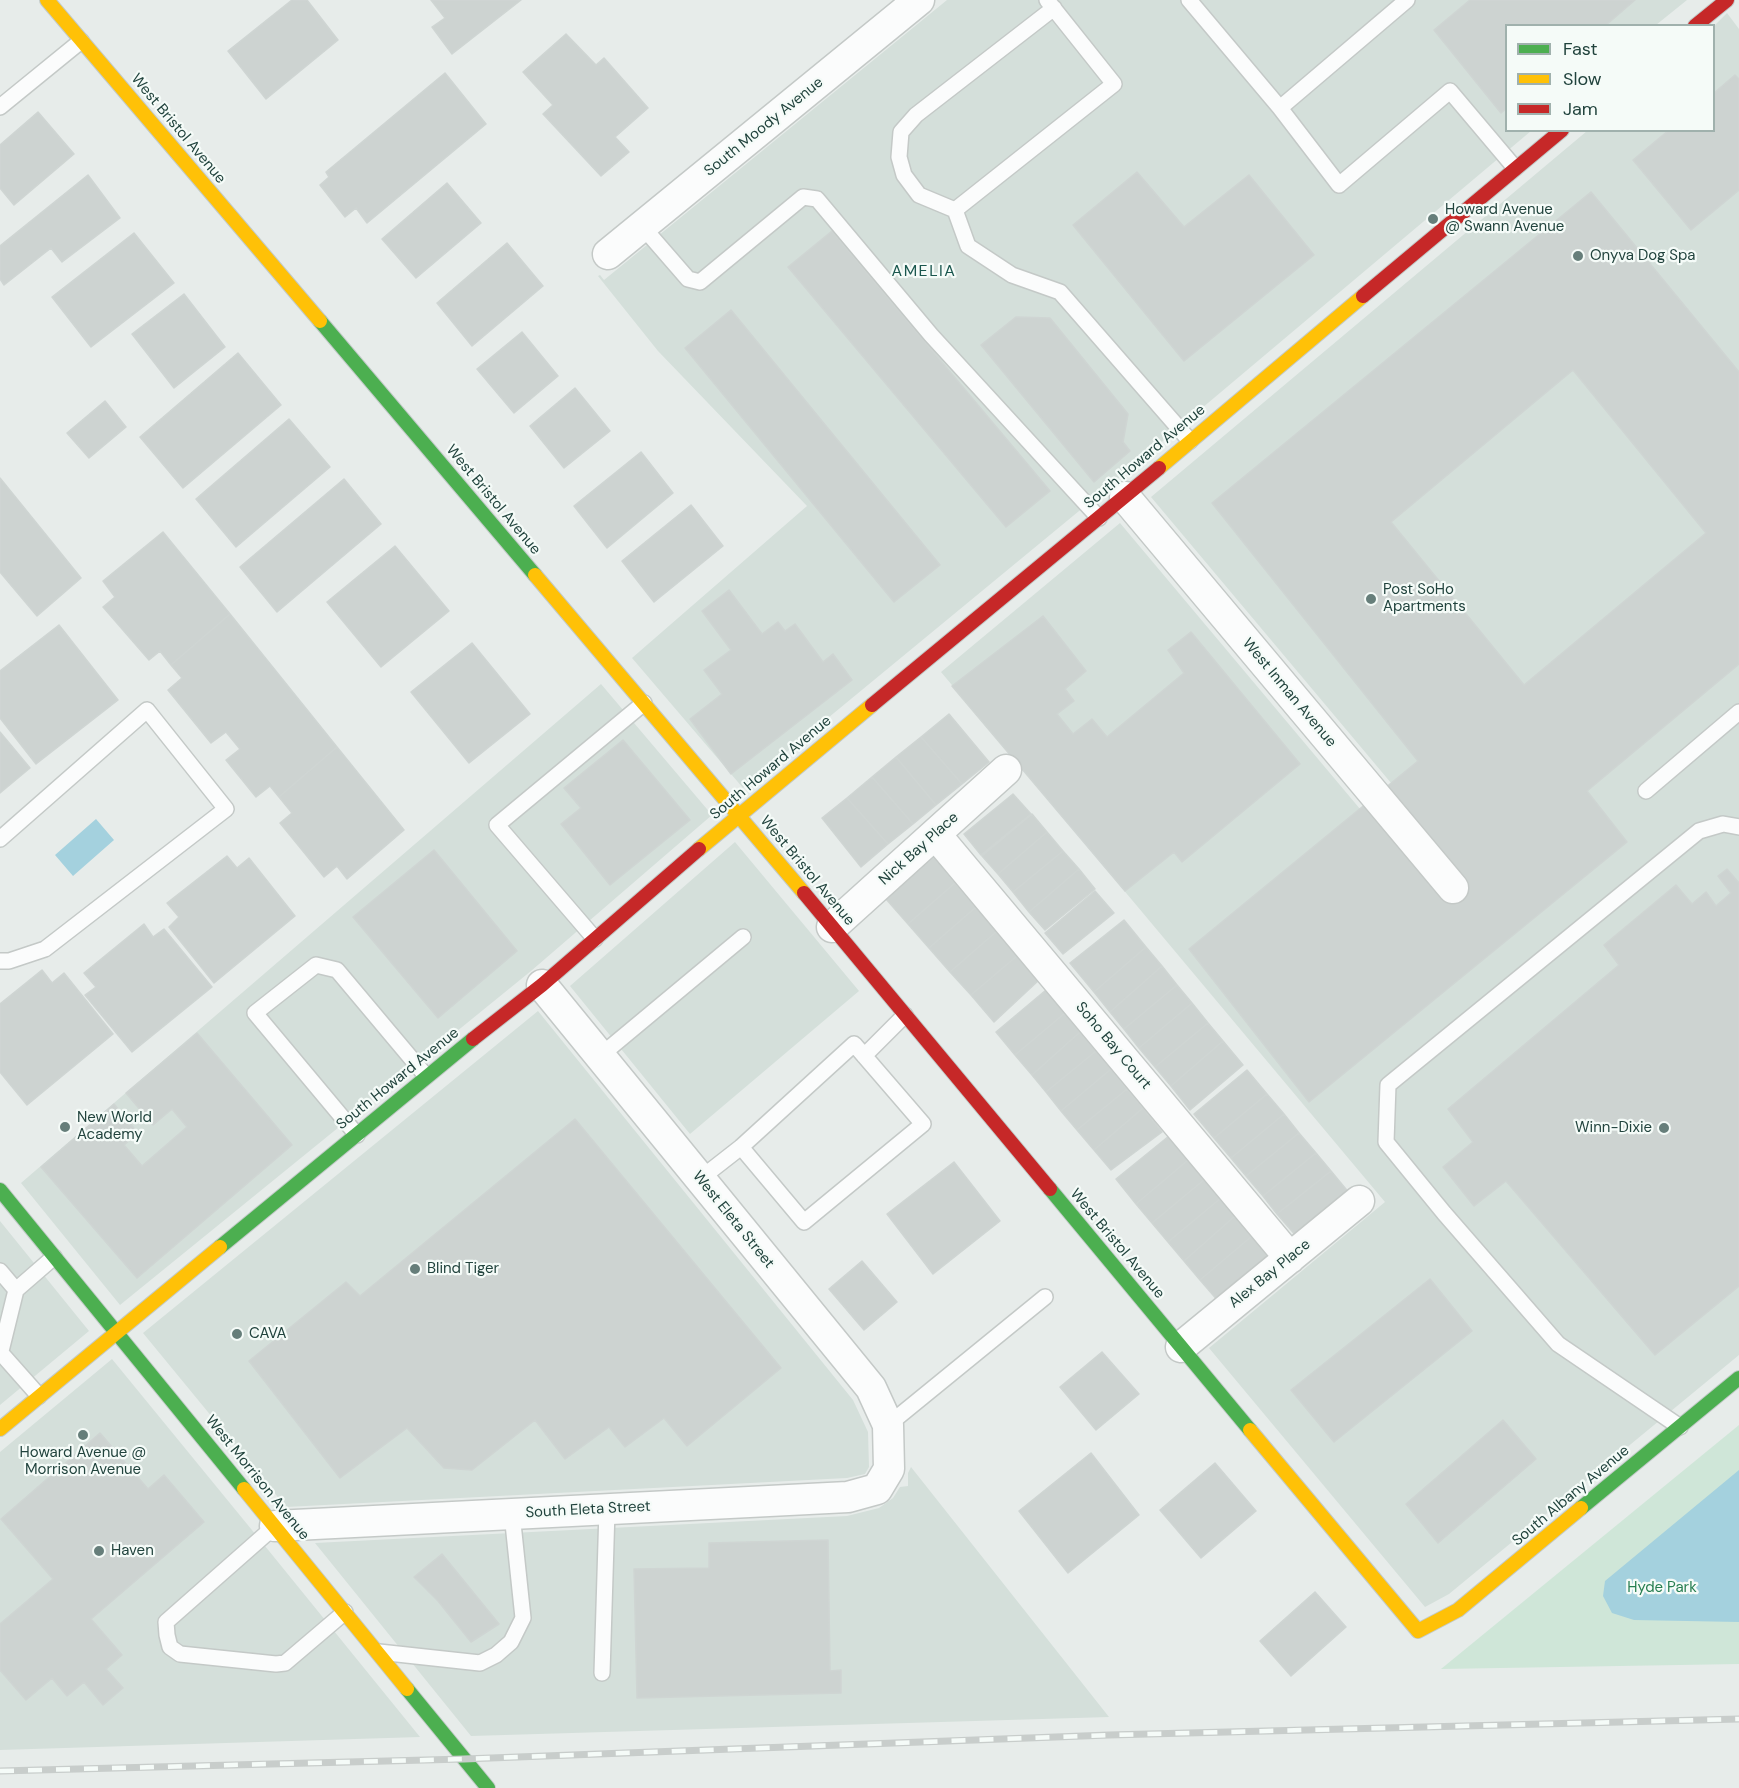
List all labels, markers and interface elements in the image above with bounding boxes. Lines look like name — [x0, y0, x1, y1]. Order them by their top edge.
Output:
legend — [1505, 24, 1715, 132]
text: Fast — [1563, 37, 1598, 61]
text: Slow — [1563, 67, 1602, 91]
street label: West Bristol Avenue — [127, 71, 229, 187]
street label: South Moody Avenue — [701, 74, 827, 180]
text: Jam — [1563, 97, 1598, 121]
place label: Howard Avenue @ Swann Avenue — [1445, 201, 1564, 236]
marker: Howard Avenue @ Swann Avenue — [1426, 212, 1440, 226]
place label: Onyva Dog Spa — [1590, 247, 1696, 265]
marker: Onyva Dog Spa — [1571, 249, 1585, 263]
district label: AMELIA — [892, 262, 956, 282]
street label: South Howard Avenue — [1081, 401, 1209, 513]
street label: West Bristol Avenue — [442, 442, 544, 558]
place label: Post SoHo Apartments — [1383, 581, 1466, 616]
marker: Post SoHo Apartments — [1364, 592, 1378, 606]
street label: West Inman Avenue — [1238, 635, 1340, 751]
street label: South Howard Avenue — [707, 712, 835, 824]
street label: Nick Bay Place — [876, 809, 962, 889]
street label: West Bristol Avenue — [756, 813, 858, 929]
street label: Soho Bay Court — [1071, 999, 1155, 1093]
street label: South Howard Avenue — [333, 1024, 463, 1134]
place label: New World Academy — [77, 1109, 152, 1144]
place label: Winn-Dixie — [1575, 1119, 1652, 1137]
marker: New World Academy — [58, 1120, 72, 1134]
marker: Winn-Dixie — [1657, 1121, 1671, 1135]
street label: West Eleta Street — [688, 1168, 778, 1272]
street label: West Bristol Avenue — [1066, 1186, 1168, 1302]
street label: Alex Bay Place — [1226, 1236, 1314, 1312]
place label: Blind Tiger — [427, 1260, 499, 1278]
marker: Blind Tiger — [408, 1262, 422, 1276]
place label: CAVA — [249, 1325, 287, 1343]
marker: CAVA — [230, 1327, 244, 1341]
street label: West Morrison Avenue — [201, 1412, 313, 1544]
marker: Howard Avenue @ Morrison Avenue — [76, 1428, 90, 1442]
street label: South Albany Avenue — [1509, 1442, 1633, 1550]
place label: Howard Avenue @ Morrison Avenue — [20, 1444, 146, 1479]
street label: South Eleta Street — [525, 1498, 651, 1522]
place label: Haven — [111, 1542, 154, 1560]
marker: Haven — [92, 1544, 106, 1558]
park label: Hyde Park — [1627, 1579, 1697, 1597]

